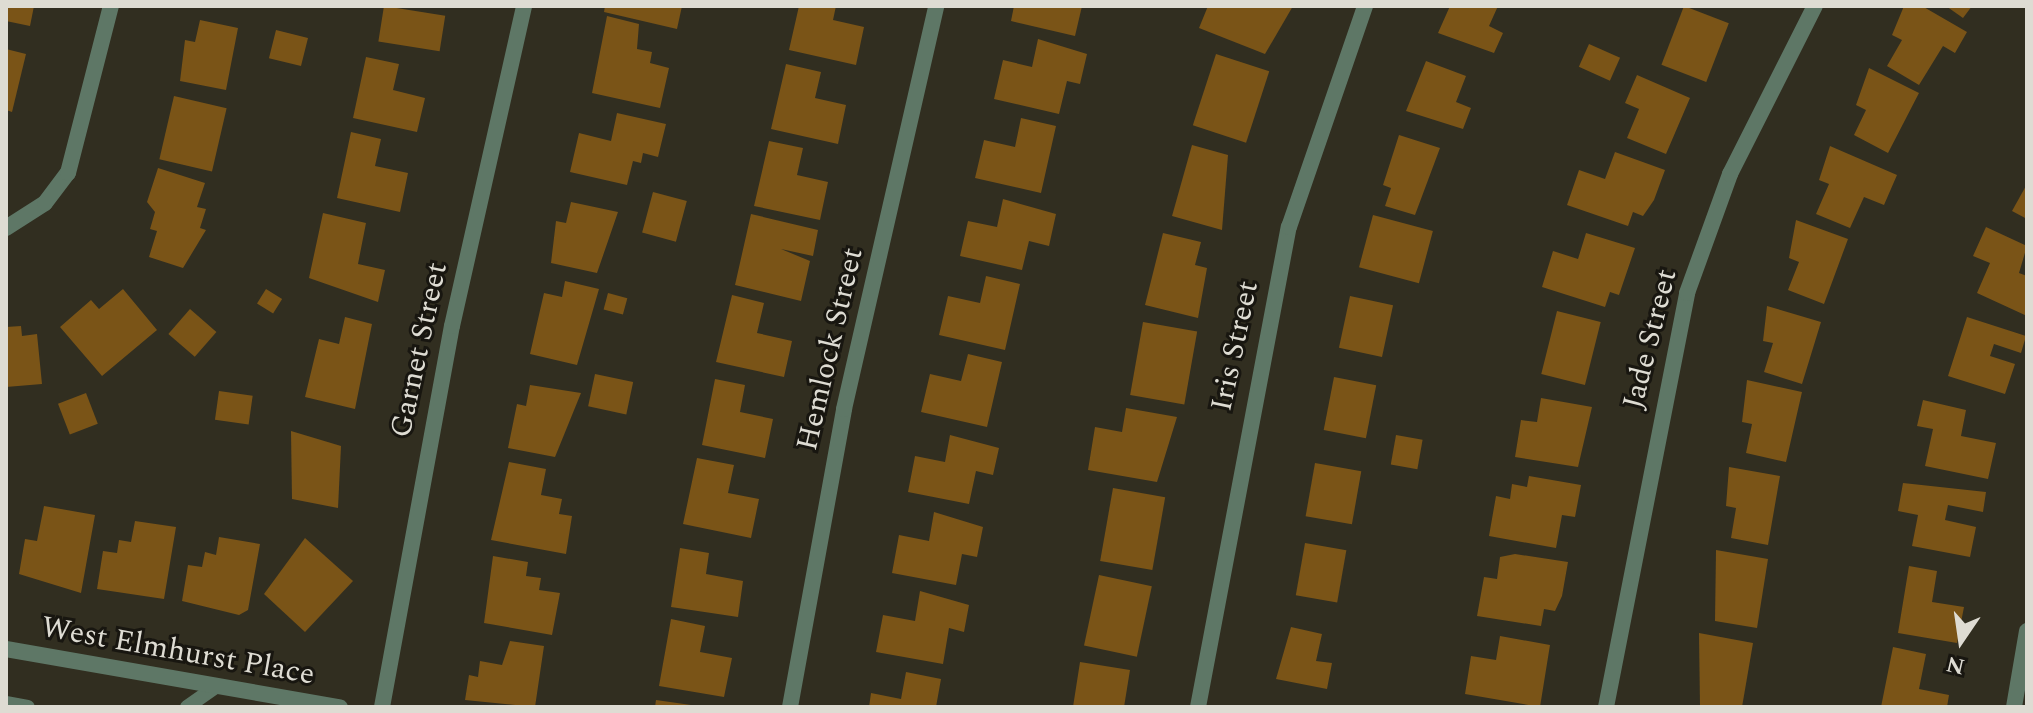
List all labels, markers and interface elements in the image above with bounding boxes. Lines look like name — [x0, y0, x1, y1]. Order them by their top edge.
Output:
street label: Hemlock Street — [789, 244, 871, 454]
street label: Garnet Street — [383, 259, 455, 441]
street label: Jade Street — [1615, 265, 1685, 413]
street label: Iris Street — [1204, 278, 1266, 414]
north arrow — [1921, 601, 2001, 681]
street label: West Elmhurst Place — [39, 609, 317, 693]
text: N — [1943, 647, 1968, 683]

